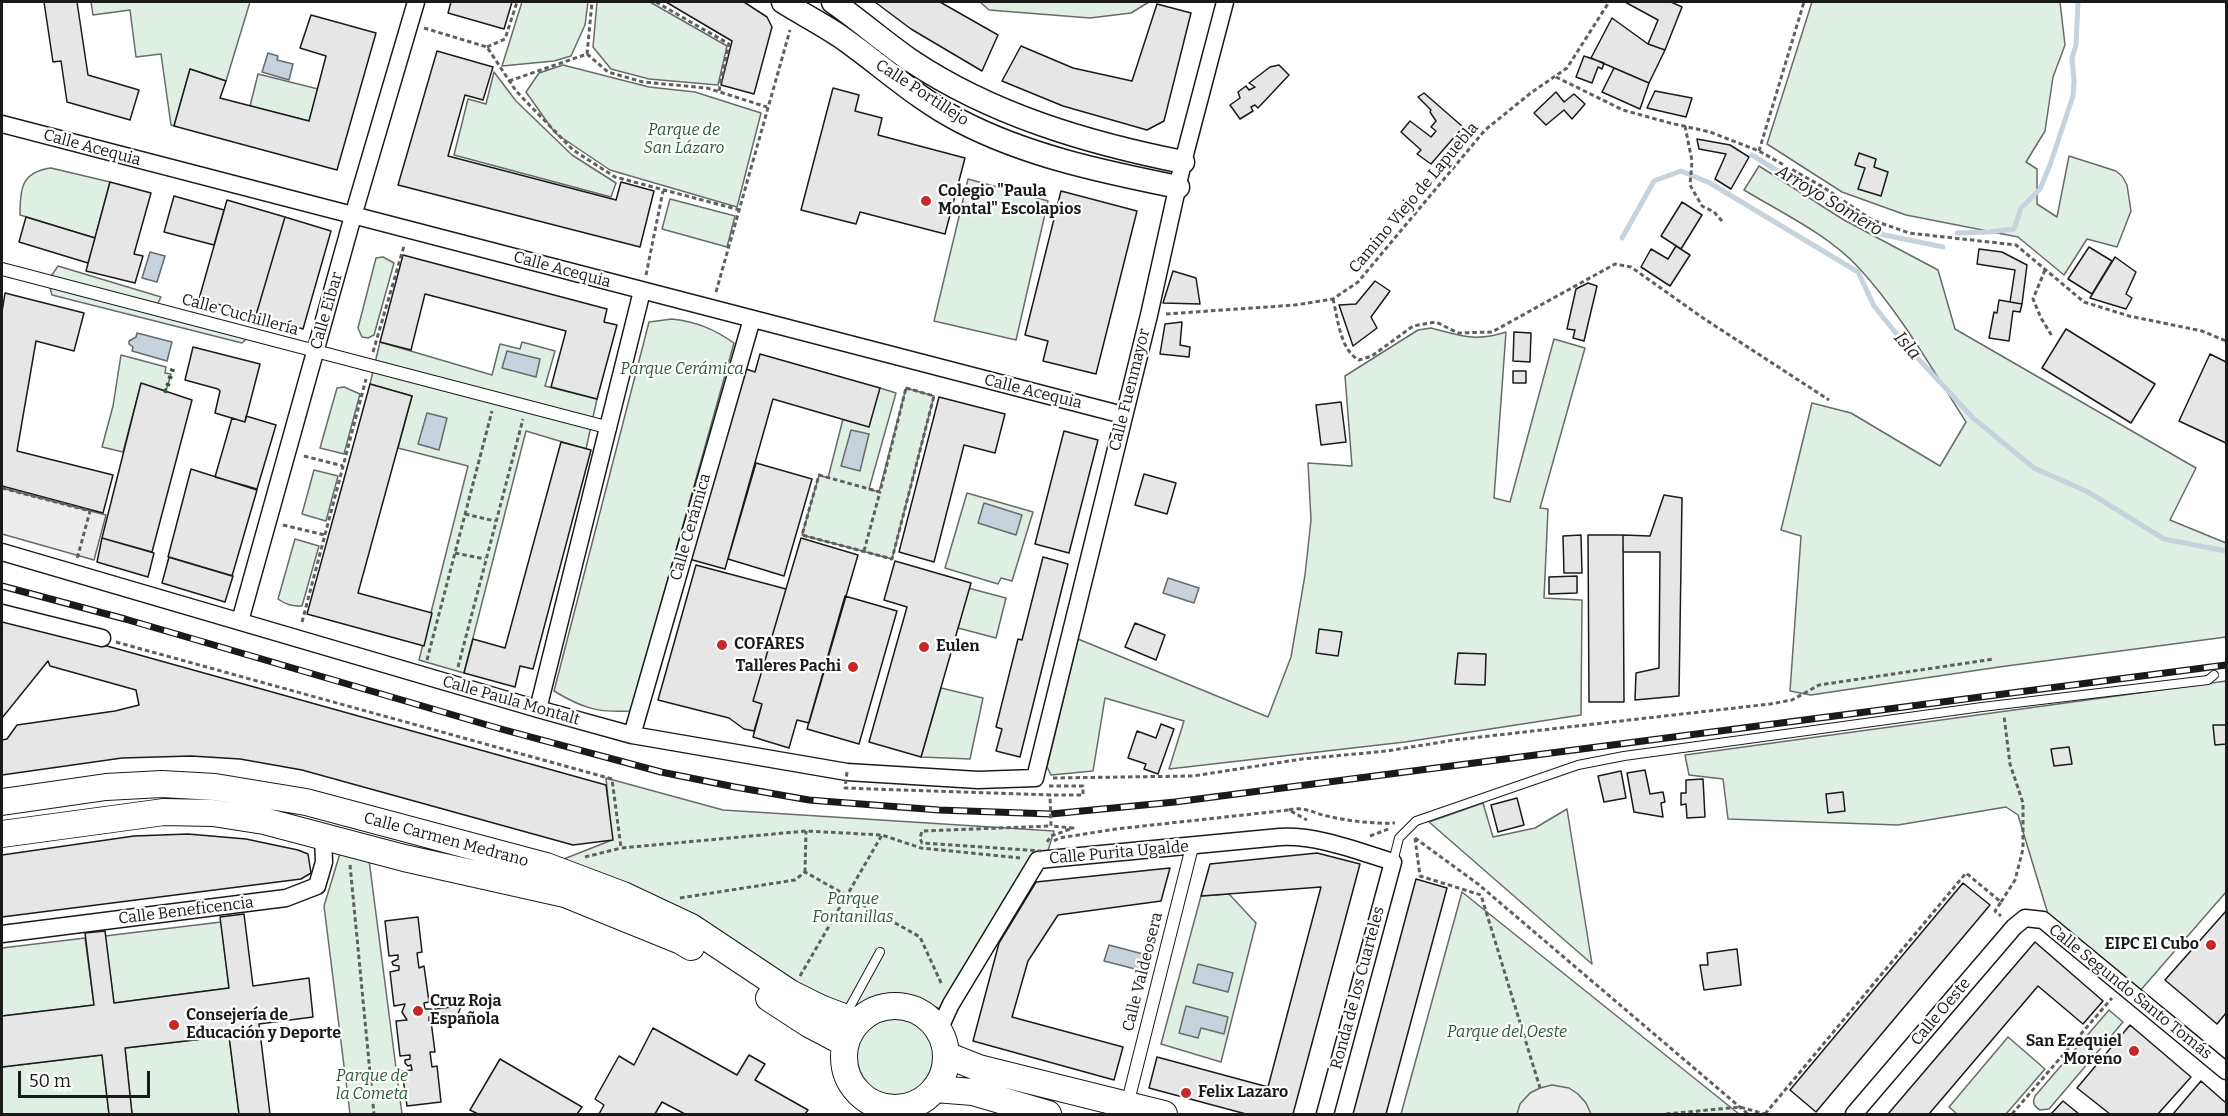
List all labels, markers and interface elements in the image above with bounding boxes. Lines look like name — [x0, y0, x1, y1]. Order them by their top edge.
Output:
street label: Calle Portillejo — [872, 56, 972, 130]
street label: Camino Viejo de Lapuebla — [1345, 119, 1483, 277]
park label: Parque de San Lázaro — [644, 121, 724, 159]
street label: Calle Acequia — [41, 126, 143, 170]
water label: Arroyo Somero — [1772, 161, 1886, 241]
place label: Colegio "Paula Montal" Escolapios — [938, 182, 1081, 220]
marker: Colegio "Paula Montal" Escolapios — [919, 194, 933, 208]
street label: Calle Acequia — [511, 248, 613, 292]
street label: Calle Eibar — [307, 270, 347, 352]
street label: Calle Cuchillería — [179, 290, 301, 340]
street label: Calle Fuenmayor — [1106, 327, 1154, 453]
water label: Isla — [1889, 328, 1925, 364]
park label: Parque Cerámica — [620, 360, 744, 380]
street label: Calle Acequia — [982, 371, 1084, 413]
street label: Calle Cerámica — [667, 471, 715, 583]
place label: COFARES — [734, 635, 804, 655]
place label: Eulen — [936, 637, 980, 657]
marker: COFARES — [715, 638, 729, 652]
marker: Eulen — [917, 640, 931, 654]
place label: Talleres Pachi — [736, 657, 841, 677]
marker: Talleres Pachi — [846, 660, 860, 674]
street label: Calle Paula Montalt — [440, 672, 582, 730]
street label: Calle Carmen Medrano — [362, 809, 530, 871]
street label: Calle Purita Ugalde — [1048, 837, 1190, 869]
park label: Parque Fontanillas — [812, 890, 894, 928]
street label: Calle Beneficencia — [117, 893, 255, 929]
street label: Ronda de los Cuarteles — [1327, 904, 1389, 1072]
street label: Calle Valdeosera — [1119, 910, 1167, 1034]
street label: Calle Segundo Santo Tomás — [2045, 920, 2215, 1064]
place label: EIPC El Cubo — [2105, 935, 2199, 955]
marker: EIPC El Cubo — [2204, 938, 2218, 952]
street label: Calle Oeste — [1907, 974, 1975, 1050]
place label: Cruz Roja Española — [430, 992, 501, 1030]
marker: Cruz Roja Española — [411, 1004, 425, 1018]
place label: Consejería de Educación y Deporte — [186, 1006, 341, 1044]
marker: Consejería de Educación y Deporte — [167, 1018, 181, 1032]
park label: Parque del Oeste — [1447, 1023, 1567, 1043]
place label: San Ezequiel Moreno — [2026, 1032, 2122, 1070]
marker: San Ezequiel Moreno — [2127, 1044, 2141, 1058]
scale bar — [21, 1059, 153, 1097]
park label: Parque de la Cometa — [336, 1067, 408, 1105]
text: 50 m — [29, 1070, 71, 1092]
place label: Felix Lazaro — [1198, 1083, 1288, 1103]
marker: Felix Lazaro — [1179, 1086, 1193, 1100]

